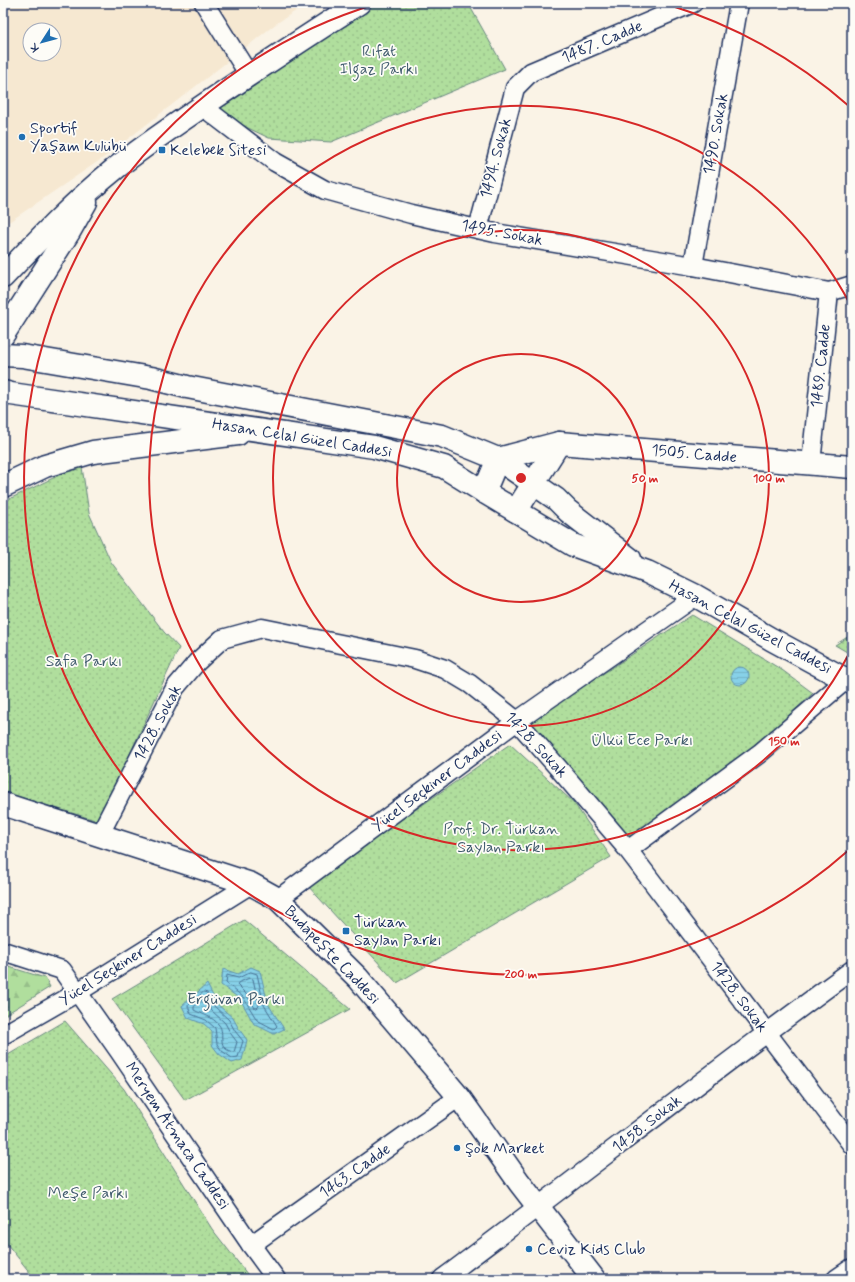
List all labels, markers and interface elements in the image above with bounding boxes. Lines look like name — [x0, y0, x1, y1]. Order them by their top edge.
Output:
street label: 1487. Cadde — [558, 16, 646, 68]
north arrow — [22, 22, 62, 62]
text: K — [27, 40, 43, 55]
park label: Rıfat Ilgaz Parkı — [340, 41, 418, 81]
street label: 1490. Sokak — [699, 92, 734, 176]
street label: 1494. Sokak — [475, 115, 517, 201]
place label: Sportif Yaşam Kulübü — [30, 118, 126, 157]
marker: Sportif Yaşam Kulübü — [17, 132, 27, 142]
place label: Kelebek Sitesi — [170, 140, 267, 161]
marker: Kelebek Sitesi — [157, 145, 167, 155]
street label: 1495. Sokak — [459, 215, 545, 251]
street label: 1489. Cadde — [806, 323, 836, 409]
street label: Hasan Celal Güzel Caddesi — [211, 413, 394, 463]
street label: 1505. Cadde — [650, 440, 738, 468]
centre of rings — [514, 471, 528, 485]
text: 50 m — [632, 471, 659, 487]
text: 100 m — [753, 471, 786, 487]
street label: Hasan Celal Güzel Caddesi — [665, 575, 835, 679]
park label: Safa Parkı — [46, 651, 122, 672]
street label: 1428. Sokak — [129, 681, 187, 765]
street label: 1428. Sokak — [500, 707, 572, 783]
street label: Yücel Seçkiner Caddesi — [367, 725, 507, 837]
park label: Ülkü Ece Parkı — [591, 730, 693, 751]
text: 150 m — [768, 734, 800, 750]
park label: Prof. Dr. Türkan Saylan Parkı — [443, 819, 559, 858]
street label: Budapeşte Caddesi — [279, 901, 385, 1009]
street label: Yücel Seçkiner Caddesi — [55, 909, 201, 1011]
place label: Türkan Saylan Parkı — [354, 912, 442, 951]
marker: Türkan Saylan Parkı — [341, 926, 351, 936]
street label: 1428. Sokak — [705, 957, 773, 1037]
text: 200 m — [505, 967, 538, 983]
park label: Ergüvan Parkı — [187, 989, 285, 1011]
street label: Meryem Atmaca Caddesi — [120, 1058, 234, 1214]
street label: 1458. Sokak — [608, 1090, 686, 1158]
place label: Şok Market — [465, 1138, 545, 1159]
street label: 1463. Cadde — [315, 1139, 395, 1203]
marker: Şok Market — [452, 1143, 462, 1153]
park label: Meşe Parkı — [48, 1183, 128, 1204]
place label: Ceviz Kids Club — [537, 1239, 646, 1260]
marker: Ceviz Kids Club — [524, 1244, 534, 1254]

